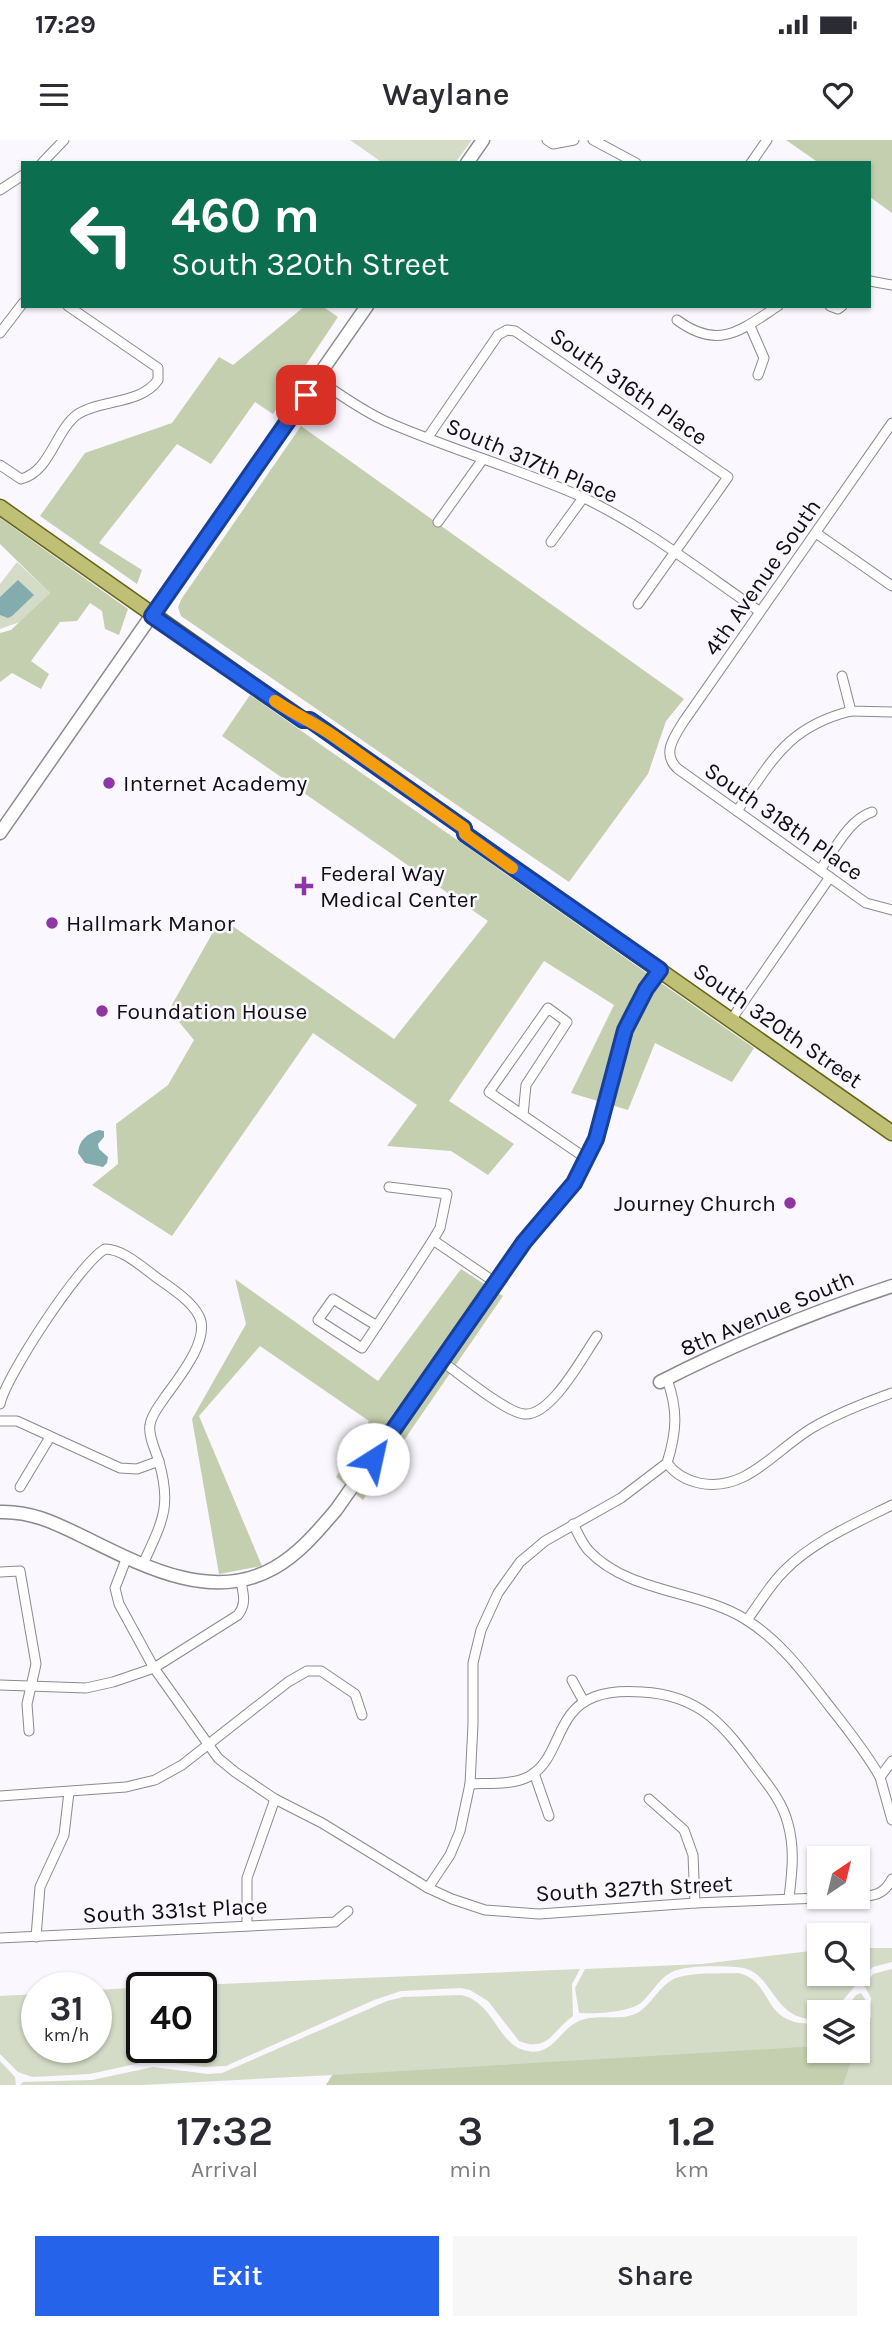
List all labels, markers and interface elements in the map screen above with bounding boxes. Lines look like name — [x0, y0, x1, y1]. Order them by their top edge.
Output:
text: 17:29 — [35, 9, 96, 40]
icon: menu — [35, 76, 73, 114]
text: Waylane — [382, 76, 510, 113]
icon: heart — [819, 76, 857, 114]
text: 460 m — [171, 187, 320, 244]
icon: left — [56, 189, 147, 280]
text: South 320th Street — [171, 246, 449, 283]
street label: South 316th Place — [545, 322, 713, 451]
pin — [276, 365, 336, 425]
icon: arrive — [287, 376, 325, 414]
street label: South 317th Place — [442, 412, 622, 509]
street label: 4th Avenue South — [698, 494, 827, 661]
street label: South 318th Place — [699, 757, 868, 886]
place label: Internet Academy — [123, 770, 308, 797]
marker: Internet Academy — [101, 775, 117, 791]
place label: Federal Way Medical Center — [320, 860, 477, 913]
marker: Federal Way Medical Center — [294, 876, 314, 896]
place label: Hallmark Manor — [66, 910, 235, 937]
marker: Hallmark Manor — [44, 915, 60, 931]
street label: South 320th Street — [688, 957, 868, 1094]
place label: Foundation House — [116, 998, 307, 1025]
marker: Foundation House — [94, 1003, 110, 1019]
place label: Journey Church — [614, 1190, 776, 1217]
marker: Journey Church — [782, 1195, 798, 1211]
street label: 8th Avenue South — [676, 1265, 858, 1362]
position arrow — [336, 1422, 410, 1496]
north arrow — [807, 1846, 870, 1909]
map controls — [807, 1846, 870, 2063]
street label: South 327th Street — [535, 1870, 734, 1907]
street label: South 331st Place — [82, 1892, 268, 1929]
button: search — [807, 1923, 870, 1986]
speed limit sign: 40 — [126, 1972, 217, 2063]
text: 31 — [49, 1988, 84, 2029]
button: layers — [807, 2000, 870, 2063]
text: km/h — [44, 2024, 89, 2046]
text: 17:32 — [176, 2106, 273, 2156]
text: 3 — [457, 2106, 483, 2156]
text: 1.2 — [667, 2106, 716, 2156]
text: Arrival — [191, 2156, 258, 2183]
text: min — [449, 2156, 491, 2183]
text: km — [674, 2156, 709, 2183]
button: Exit — [35, 2236, 439, 2316]
button: Share — [453, 2236, 857, 2316]

